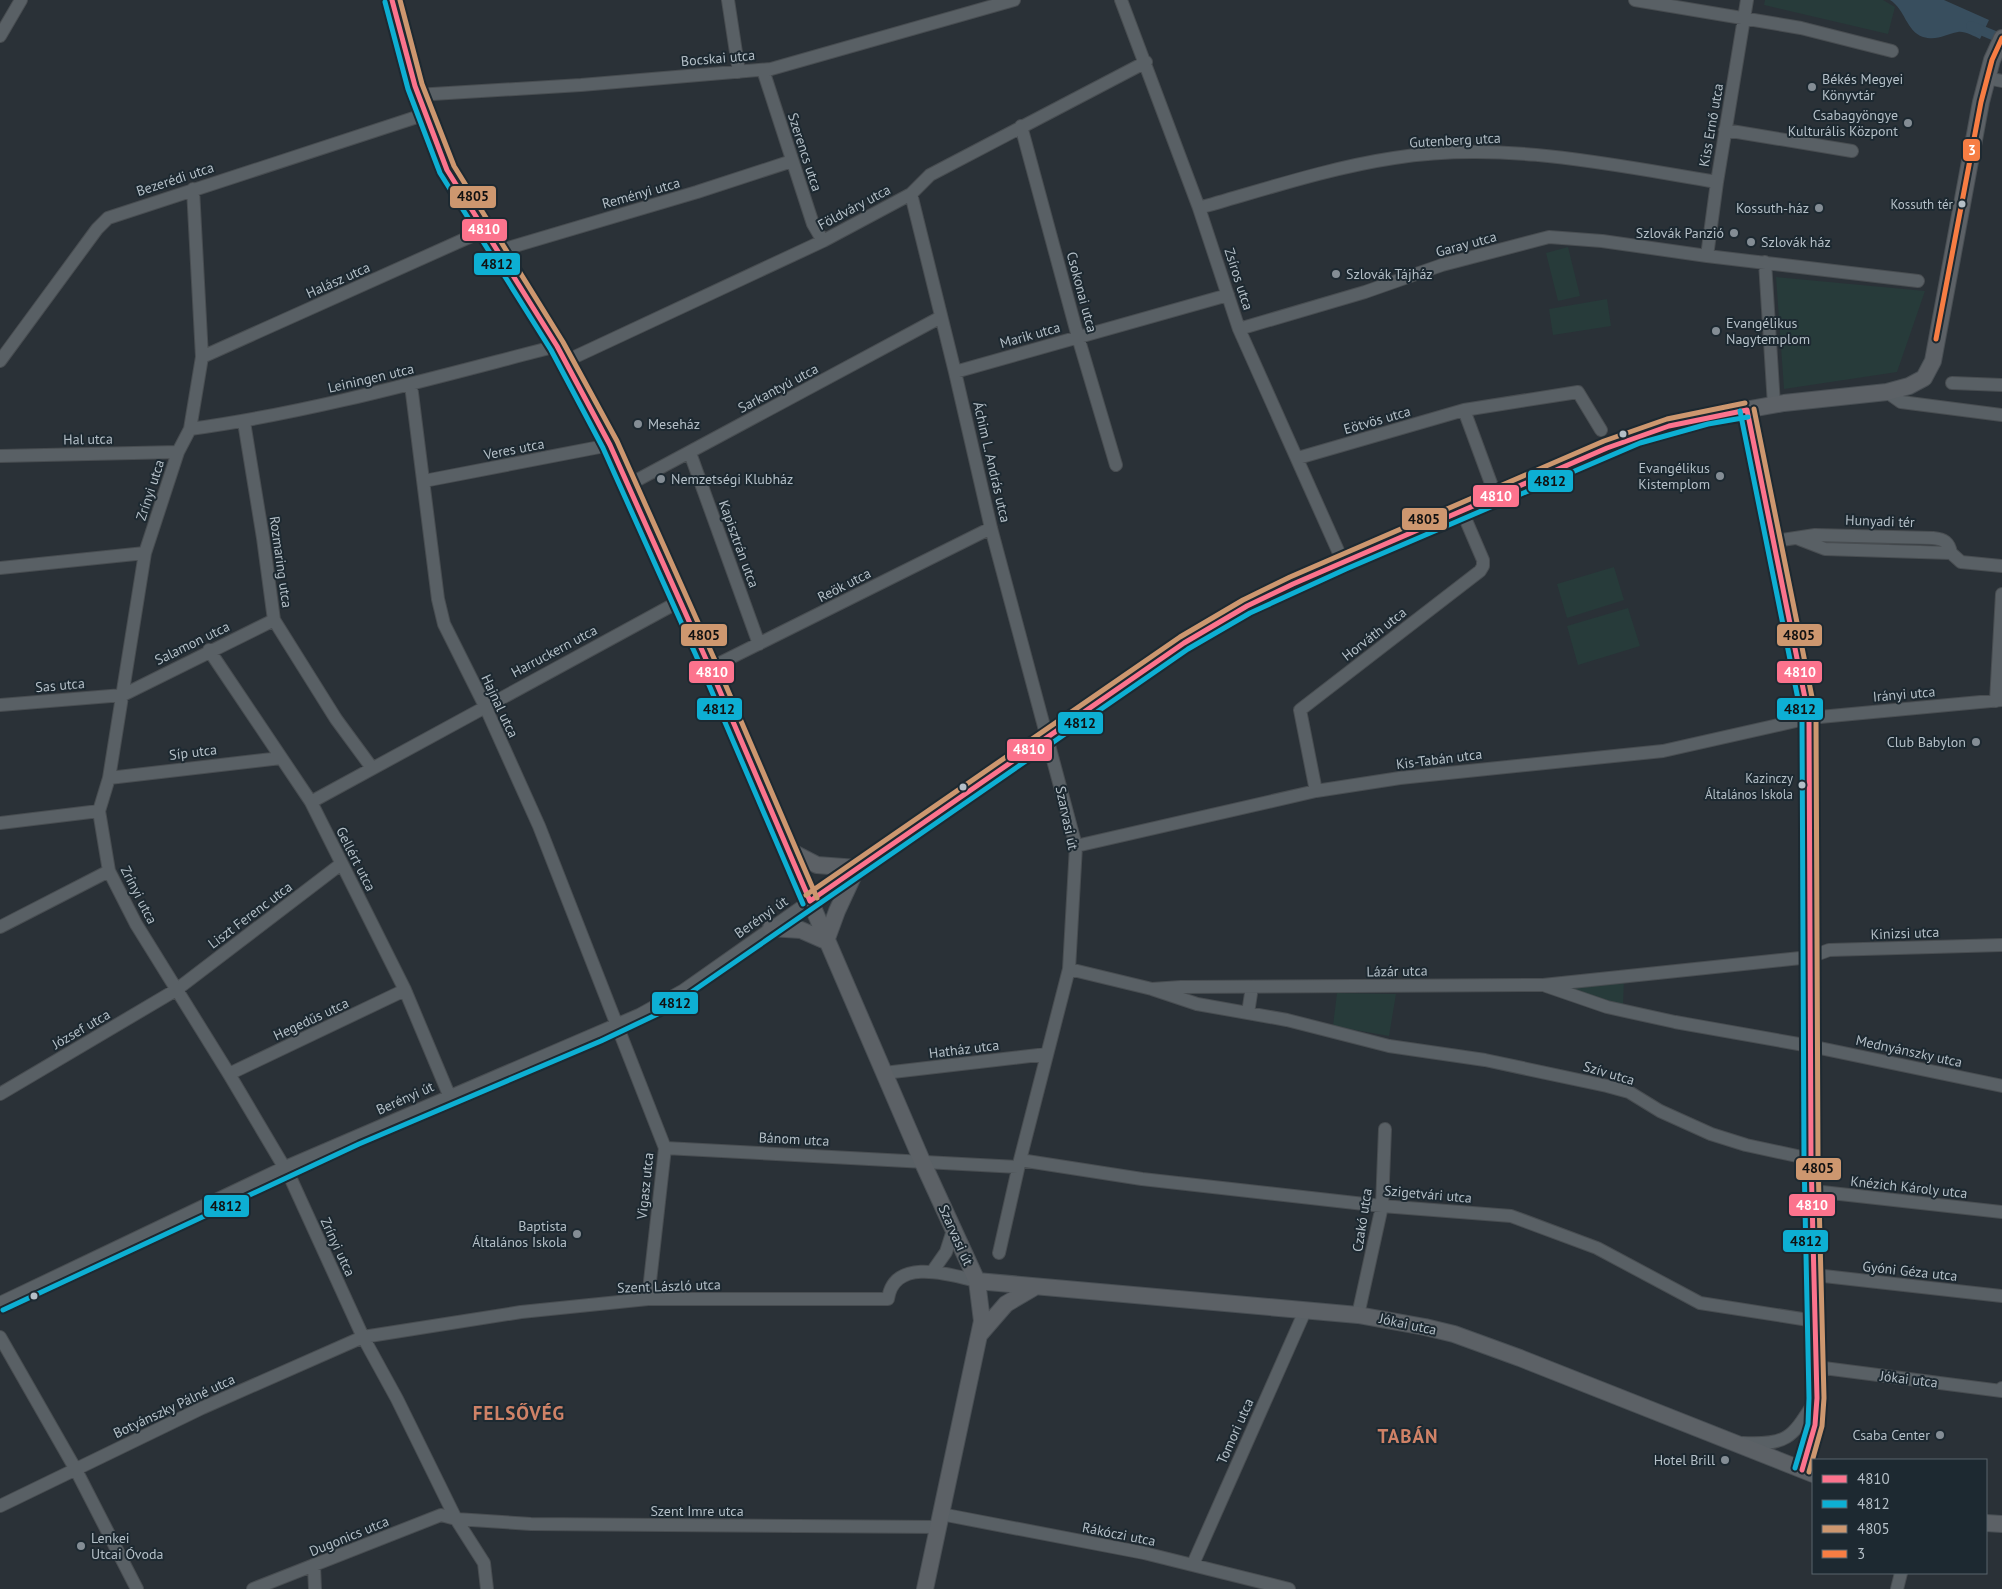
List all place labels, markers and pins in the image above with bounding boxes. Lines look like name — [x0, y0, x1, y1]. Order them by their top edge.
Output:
place label: Békés Megyei Könyvtár — [1822, 70, 1903, 104]
marker: Békés Megyei Könyvtár — [1806, 81, 1818, 93]
place label: Csabagyöngye Kulturális Központ — [1788, 106, 1898, 140]
marker: Csabagyöngye Kulturális Központ — [1902, 117, 1914, 129]
place label: Kossuth tér — [1890, 196, 1954, 213]
place label: Kossuth-ház — [1736, 199, 1809, 217]
marker: Kossuth tér — [1957, 199, 1967, 209]
marker: Kossuth-ház — [1813, 202, 1825, 214]
place label: Szlovák Panzió — [1636, 224, 1724, 242]
marker: Szlovák Panzió — [1728, 227, 1740, 239]
place label: Szlovák ház — [1761, 233, 1831, 251]
marker: Szlovák ház — [1745, 236, 1757, 248]
place label: Szlovák Tájház — [1346, 265, 1433, 283]
marker: Szlovák Tájház — [1330, 268, 1342, 280]
place label: Evangélikus Nagytemplom — [1726, 314, 1810, 348]
marker: Evangélikus Nagytemplom — [1710, 325, 1722, 337]
place label: Meseház — [648, 415, 700, 433]
marker: Meseház — [632, 418, 644, 430]
unlabelled marker — [1618, 429, 1628, 439]
place label: Evangélikus Kistemplom — [1638, 459, 1710, 493]
place label: Nemzetségi Klubház — [671, 470, 793, 488]
marker: Evangélikus Kistemplom — [1714, 470, 1726, 482]
marker: Nemzetségi Klubház — [655, 473, 667, 485]
place label: Club Babylon — [1887, 733, 1966, 751]
marker: Club Babylon — [1970, 736, 1982, 748]
place label: Kazinczy Általános Iskola — [1705, 770, 1793, 803]
marker: Kazinczy Általános Iskola — [1797, 780, 1807, 790]
unlabelled marker — [958, 782, 968, 792]
place label: Baptista Általános Iskola — [472, 1217, 567, 1251]
marker: Baptista Általános Iskola — [571, 1228, 583, 1240]
unlabelled marker — [29, 1291, 39, 1301]
place label: Csaba Center — [1852, 1426, 1930, 1444]
marker: Csaba Center — [1934, 1429, 1946, 1441]
place label: Hotel Brill — [1654, 1451, 1715, 1469]
marker: Hotel Brill — [1719, 1454, 1731, 1466]
place label: Lenkei Utcai Óvoda — [91, 1529, 163, 1563]
marker: Lenkei Utcai Óvoda — [75, 1540, 87, 1552]

